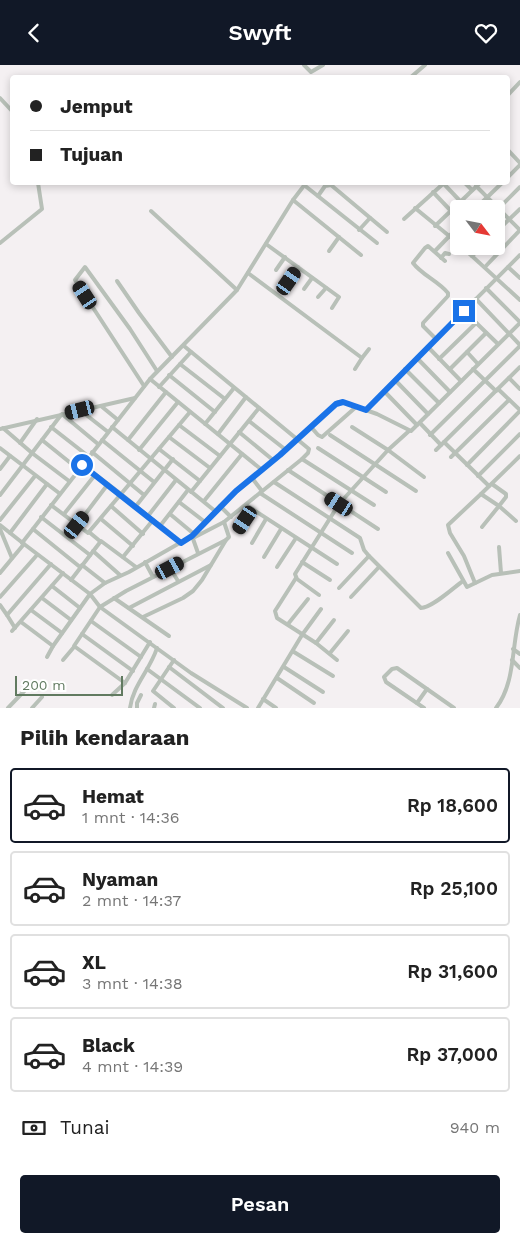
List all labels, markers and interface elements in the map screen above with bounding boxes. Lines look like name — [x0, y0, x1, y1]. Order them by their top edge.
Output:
icon: back — [20, 19, 48, 47]
icon: heart — [472, 19, 500, 47]
text: Swyft — [229, 20, 291, 45]
text: Jemput — [60, 95, 133, 118]
text: Tujuan — [60, 143, 123, 166]
north arrow — [450, 200, 505, 255]
map controls — [450, 200, 505, 255]
car — [274, 264, 303, 298]
car — [70, 278, 99, 312]
route end — [453, 300, 475, 322]
car — [63, 399, 96, 421]
route start — [71, 454, 93, 476]
car — [322, 490, 355, 518]
car — [230, 503, 259, 537]
car — [61, 509, 92, 541]
car — [153, 554, 186, 582]
scale bar — [15, 673, 122, 696]
text: 200 m — [22, 677, 66, 693]
text: Pilih kendaraan — [20, 725, 189, 750]
icon: car — [22, 783, 67, 828]
text: Hemat — [82, 785, 144, 808]
text: Rp 18,600 — [407, 794, 498, 817]
text: 1 mnt · 14:36 — [82, 808, 179, 827]
icon: car — [22, 866, 67, 911]
text: Nyaman — [82, 868, 158, 891]
text: Rp 25,100 — [410, 877, 498, 900]
text: 2 mnt · 14:37 — [82, 891, 181, 910]
icon: car — [22, 949, 67, 994]
text: XL — [82, 951, 106, 974]
text: Rp 31,600 — [407, 960, 498, 983]
text: 3 mnt · 14:38 — [82, 974, 183, 993]
icon: car — [22, 1032, 67, 1077]
text: Black — [82, 1034, 135, 1057]
text: Rp 37,000 — [406, 1043, 498, 1066]
text: 4 mnt · 14:39 — [82, 1057, 183, 1076]
icon: cash — [20, 1114, 48, 1142]
text: Tunai — [60, 1116, 110, 1139]
text: 940 m — [450, 1118, 500, 1137]
button: Pesan — [20, 1175, 500, 1233]

